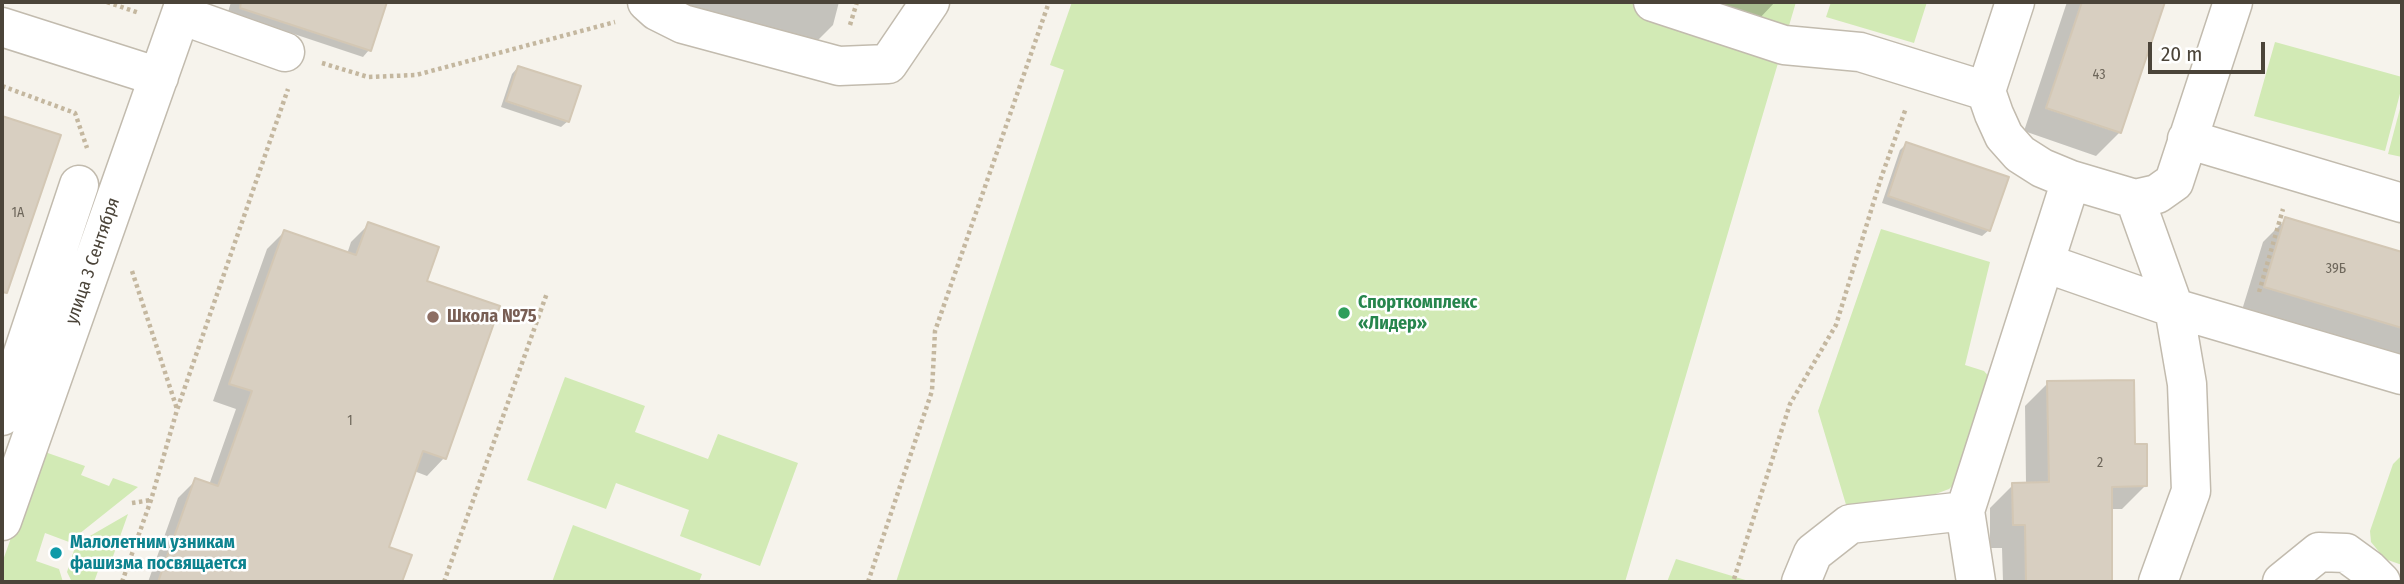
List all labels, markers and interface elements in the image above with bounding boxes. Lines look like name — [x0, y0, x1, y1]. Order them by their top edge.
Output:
scale bar — [2152, 28, 2269, 72]
text: 20 m — [2161, 41, 2202, 67]
house number: 43 — [2093, 67, 2105, 83]
street label: улица 3 Сентября — [61, 195, 125, 327]
house number: 1А — [12, 205, 24, 221]
house number: 39Б — [2326, 261, 2346, 277]
place label: Спорткомплекс «Лидер» — [1358, 292, 1477, 334]
marker: Спорткомплекс «Лидер» — [1336, 305, 1352, 321]
place label: Школа №75 — [447, 306, 537, 328]
marker: Школа №75 — [425, 309, 441, 325]
house number: 1 — [347, 413, 353, 429]
house number: 2 — [2097, 455, 2103, 471]
place label: Малолетним узникам фашизма посвящается — [70, 532, 247, 574]
marker: Малолетним узникам фашизма посвящается — [48, 545, 64, 561]

